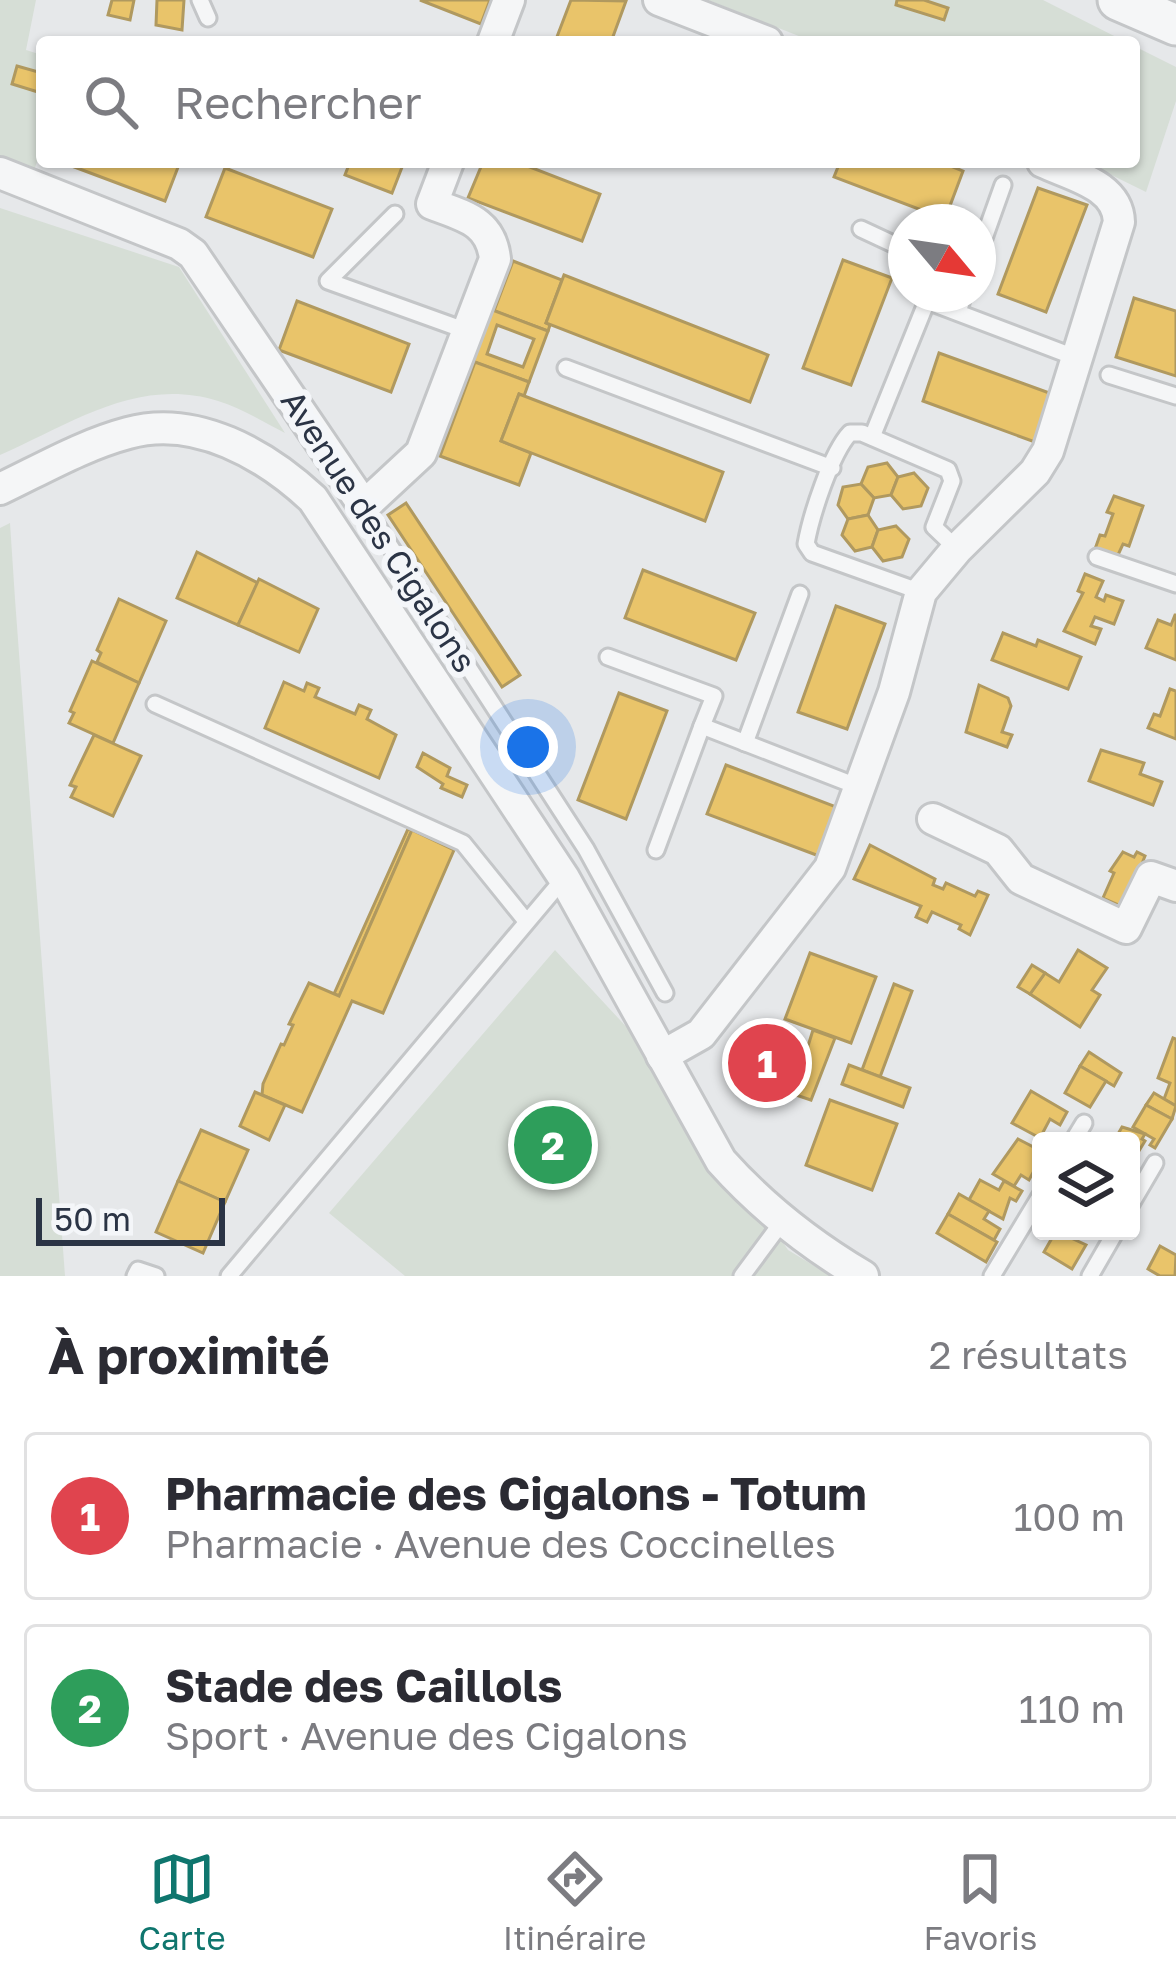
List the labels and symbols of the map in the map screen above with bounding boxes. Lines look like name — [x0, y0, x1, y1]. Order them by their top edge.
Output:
north arrow — [888, 204, 996, 312]
street label: Avenue des Cigalons — [274, 383, 485, 679]
your location — [498, 717, 558, 777]
pin: 1 — [728, 1018, 806, 1108]
pin: 2 — [514, 1100, 592, 1190]
scale bar — [36, 1192, 225, 1245]

